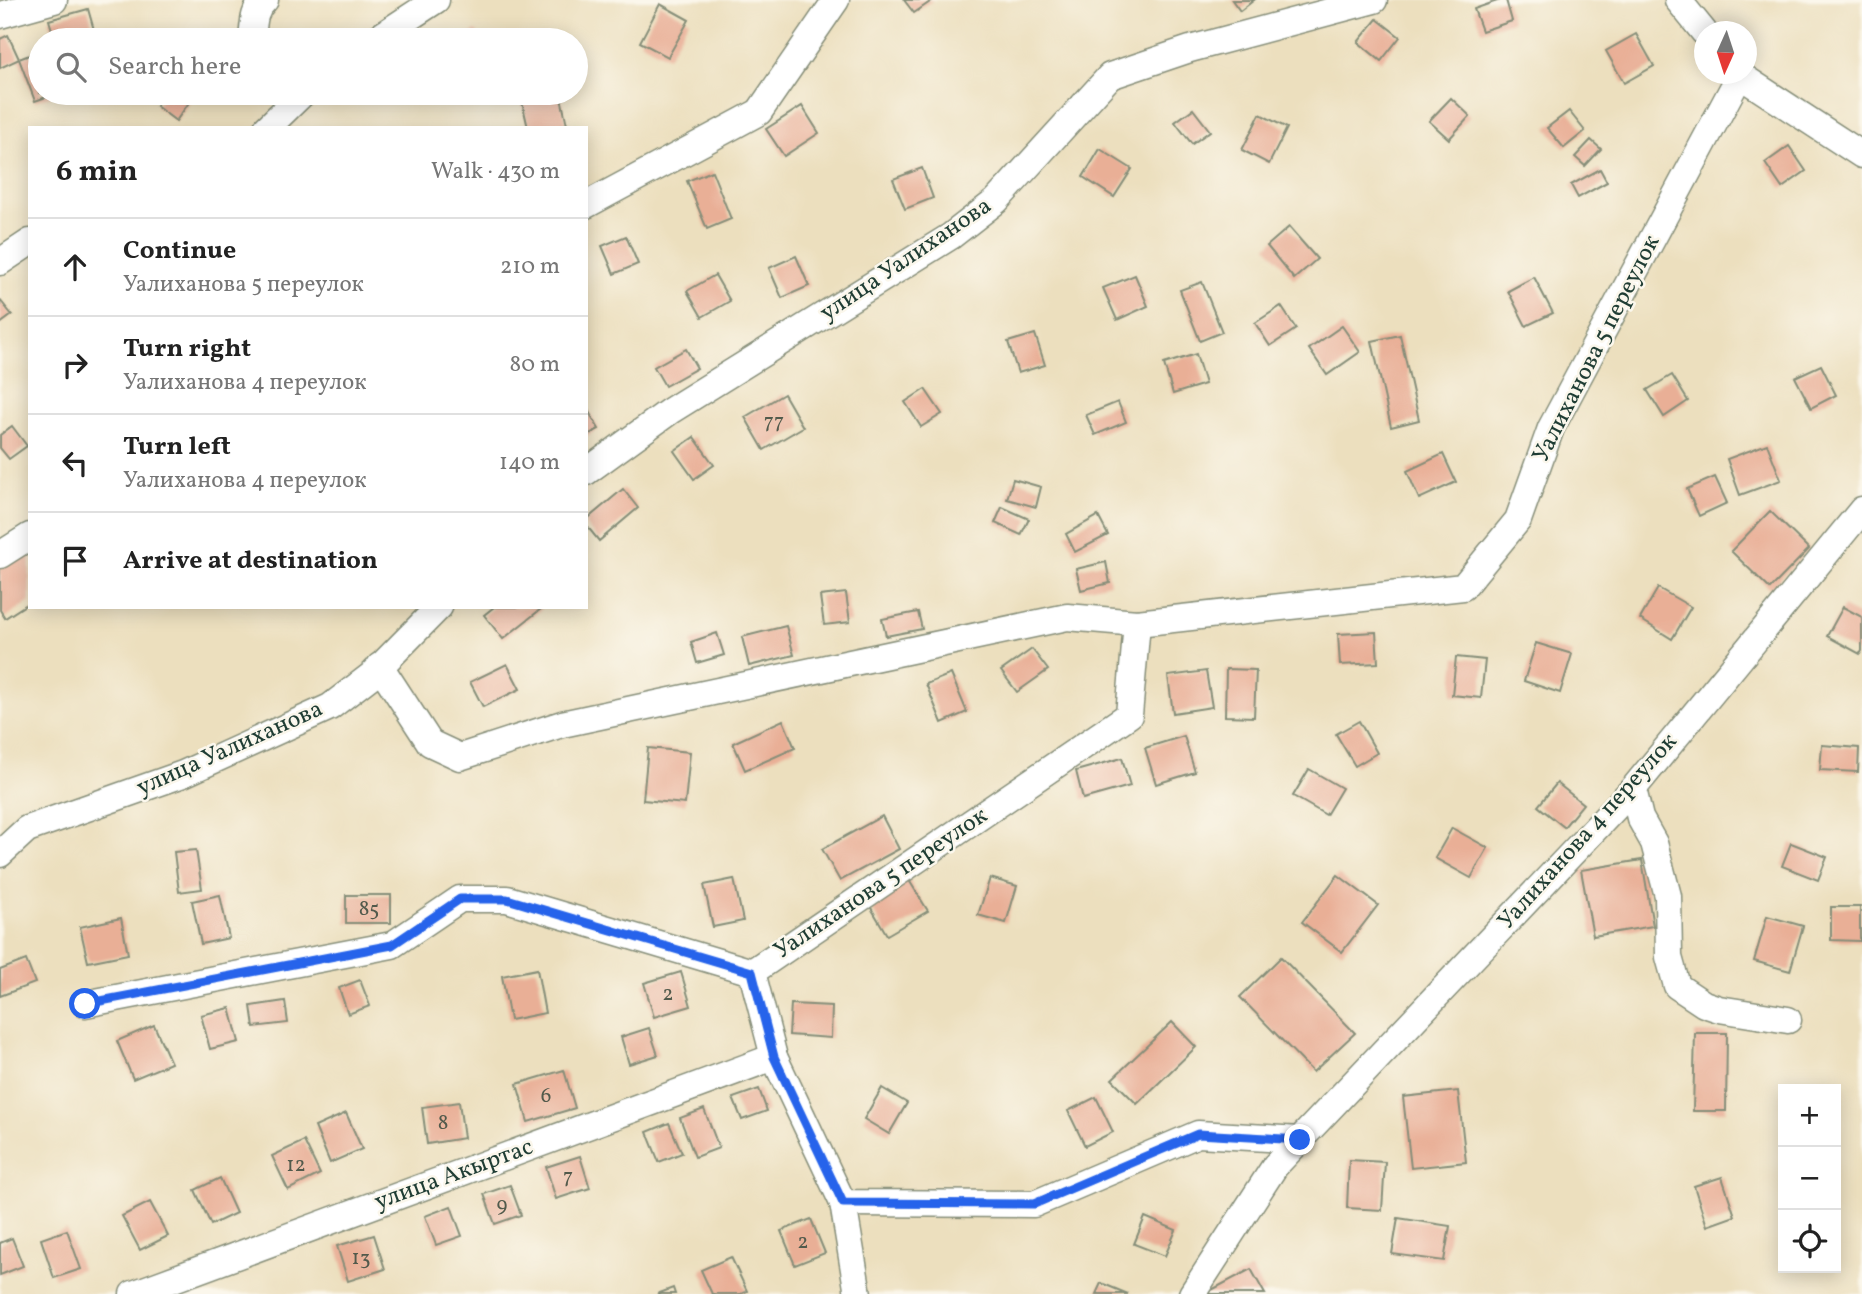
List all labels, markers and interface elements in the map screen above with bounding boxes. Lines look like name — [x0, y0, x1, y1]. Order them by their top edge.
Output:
north arrow — [1694, 21, 1757, 84]
search box — [28, 28, 588, 105]
icon: search — [52, 48, 90, 86]
text: Search here — [108, 49, 241, 85]
text: 6 min — [56, 151, 138, 193]
text: Walk · 430 m — [431, 156, 560, 188]
street label: улица Уалиханова — [813, 190, 999, 330]
street label: Уалиханова 5 переулок — [1525, 229, 1669, 469]
text: Continue — [123, 233, 236, 269]
icon: ahead — [56, 248, 94, 286]
text: 210 m — [500, 251, 560, 283]
text: Уалиханова 5 переулок — [123, 269, 364, 301]
text: Turn right — [123, 331, 251, 367]
icon: right — [56, 346, 94, 384]
text: 80 m — [510, 349, 560, 381]
text: Уалиханова 4 переулок — [123, 367, 367, 399]
house number: 77 — [764, 408, 784, 437]
text: Turn left — [123, 429, 231, 465]
icon: left — [56, 444, 94, 482]
text: 140 m — [499, 447, 560, 479]
text: Уалиханова 4 переулок — [123, 465, 367, 497]
icon: arrive — [56, 542, 94, 580]
text: Arrive at destination — [123, 543, 378, 579]
street label: улица Уалиханова — [131, 693, 329, 805]
street label: Уалиханова 4 переулок — [1490, 726, 1686, 938]
street label: Уалиханова 5 переулок — [767, 800, 995, 968]
house number: 85 — [359, 895, 379, 924]
house number: 2 — [662, 980, 674, 1009]
route start — [69, 988, 100, 1019]
house number: 6 — [541, 1082, 551, 1111]
map controls — [1778, 1084, 1841, 1273]
button: + — [1778, 1084, 1841, 1147]
house number: 8 — [438, 1109, 448, 1138]
route end — [1284, 1124, 1315, 1155]
street label: улица Акыртас — [370, 1131, 538, 1219]
button: − — [1778, 1147, 1841, 1210]
house number: 12 — [286, 1151, 306, 1180]
house number: 7 — [563, 1163, 573, 1192]
house number: 9 — [497, 1191, 508, 1220]
button: locate — [1778, 1210, 1841, 1273]
house number: 2 — [797, 1228, 809, 1257]
house number: 13 — [352, 1244, 370, 1273]

